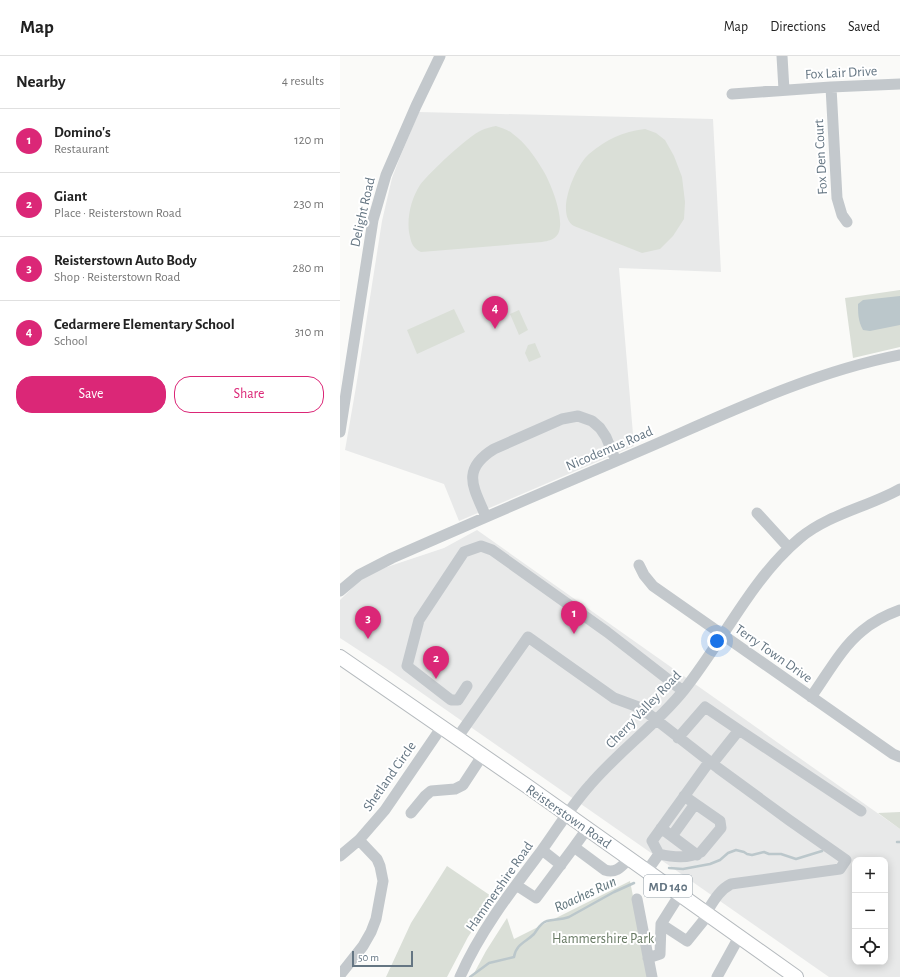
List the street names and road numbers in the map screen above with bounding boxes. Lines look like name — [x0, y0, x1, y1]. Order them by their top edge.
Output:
street label: Fox Lair Drive — [805, 64, 878, 82]
street label: Fox Den Court — [812, 118, 830, 195]
street label: Delight Road — [348, 176, 378, 248]
street label: Nicodemus Road — [564, 424, 655, 473]
street label: Terry Town Drive — [732, 622, 815, 686]
street label: Cherry Valley Road — [603, 668, 684, 751]
street label: Shetland Circle — [361, 739, 419, 814]
street label: Reisterstown Road — [523, 782, 614, 851]
street label: Hammershire Road — [464, 839, 536, 934]
road number: MD 140 — [644, 875, 692, 897]

